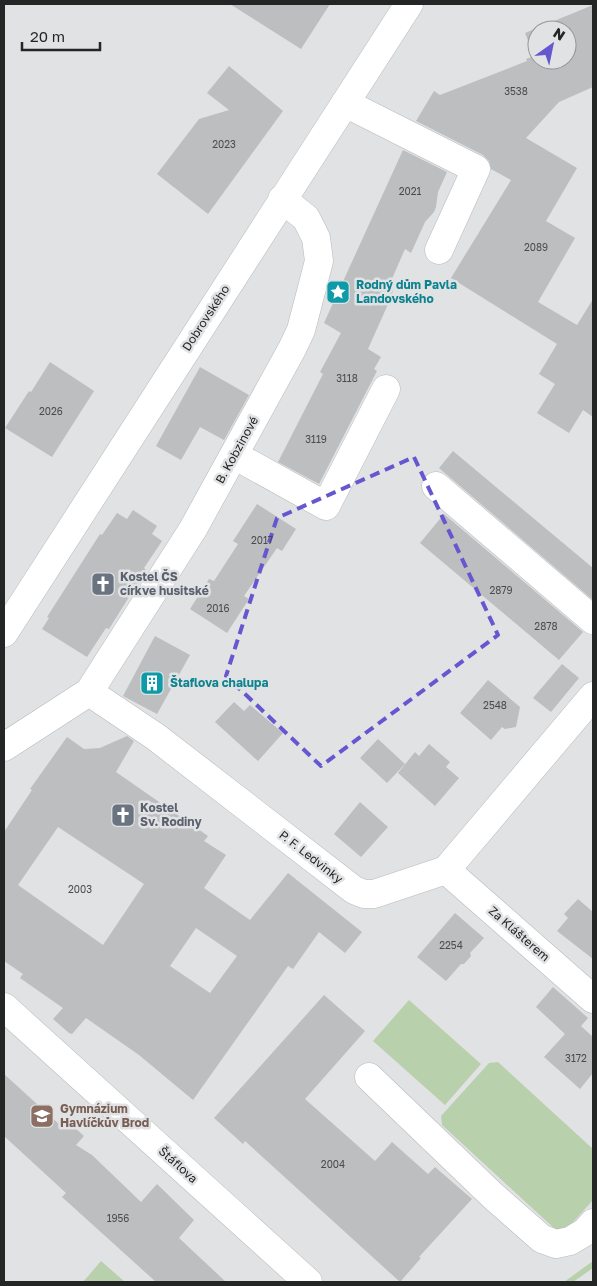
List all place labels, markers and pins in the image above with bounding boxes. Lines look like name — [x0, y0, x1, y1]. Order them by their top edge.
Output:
place label: Rodný dům Pavla Landovského — [356, 277, 457, 306]
place icon: Rodný dům Pavla Landovského — [325, 279, 351, 305]
place label: Kostel ČS církve husitské — [120, 569, 209, 598]
church icon: Kostel ČS církve husitské — [90, 571, 116, 597]
building icon: Štaflova chalupa — [139, 670, 165, 696]
place label: Štaflova chalupa — [170, 675, 268, 690]
place label: Kostel Sv. Rodiny — [140, 800, 202, 829]
church icon: Kostel Sv. Rodiny — [110, 802, 136, 828]
place label: Gymnázium Havlíčkův Brod — [60, 1101, 149, 1130]
school or university icon: Gymnázium Havlíčkův Brod — [29, 1103, 55, 1129]

